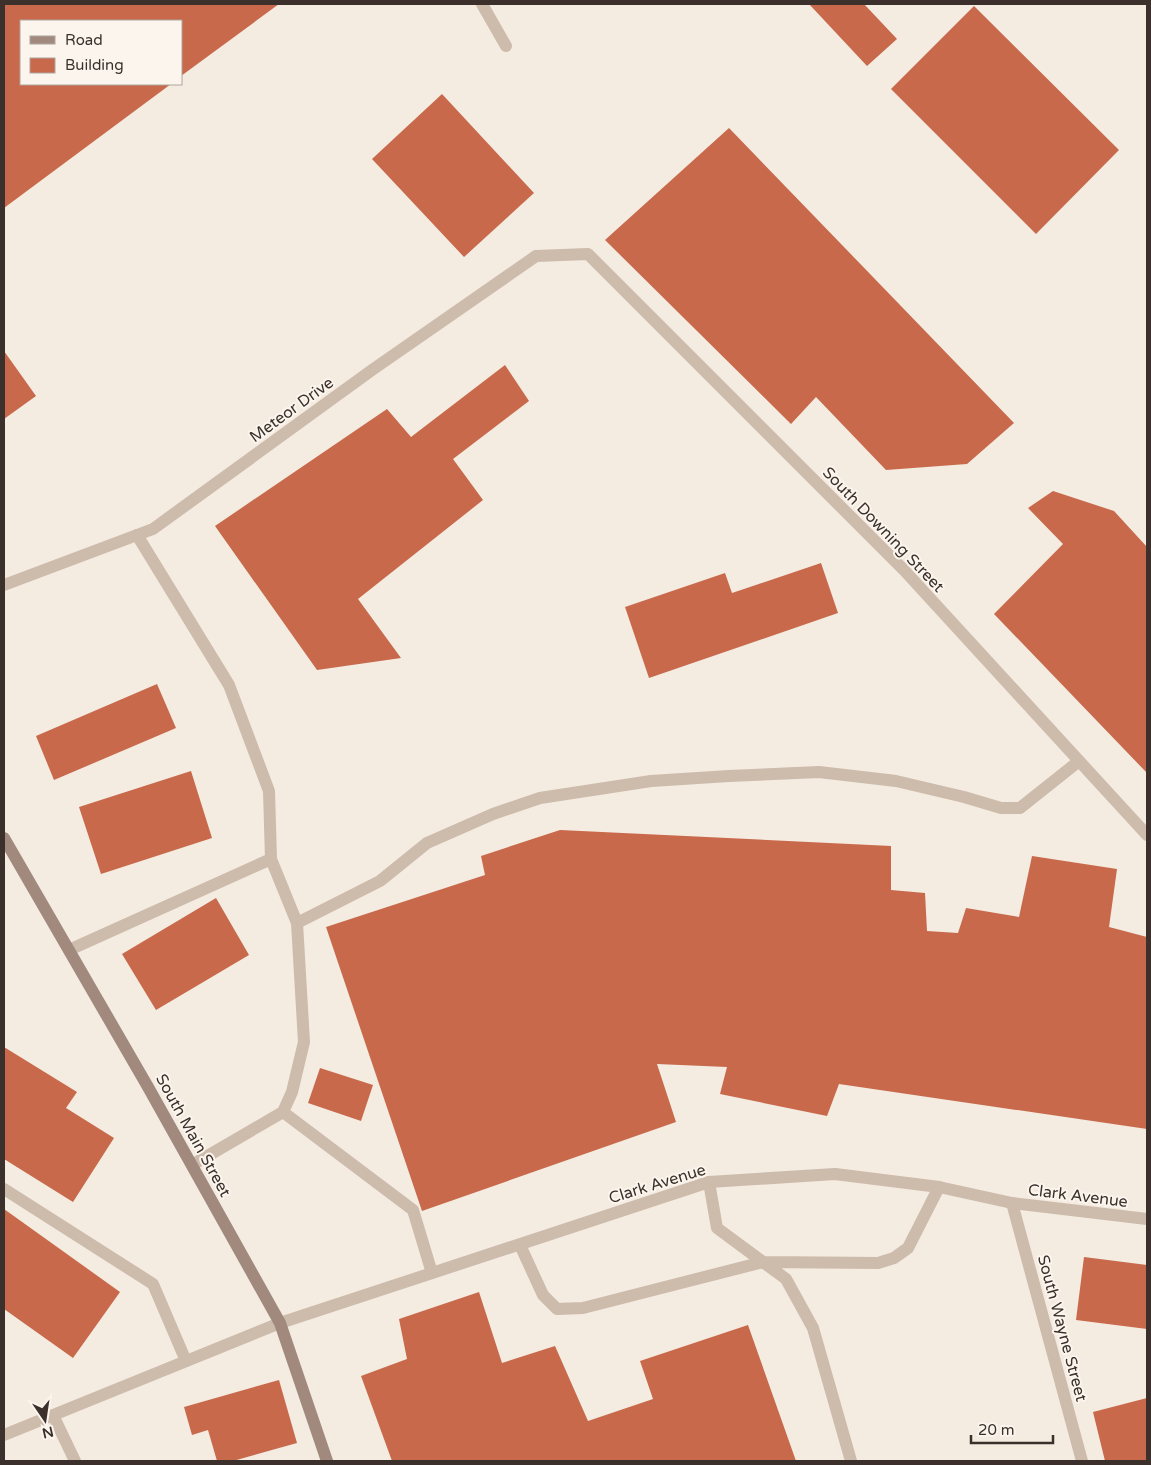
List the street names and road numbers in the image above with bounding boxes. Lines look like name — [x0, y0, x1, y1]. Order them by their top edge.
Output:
street label: Meteor Drive — [246, 373, 337, 447]
street label: South Downing Street — [818, 463, 948, 597]
street label: South Main Street — [151, 1071, 235, 1200]
street label: Clark Avenue — [606, 1160, 708, 1208]
street label: Clark Avenue — [1027, 1180, 1129, 1212]
street label: South Wayne Street — [1033, 1253, 1091, 1404]

